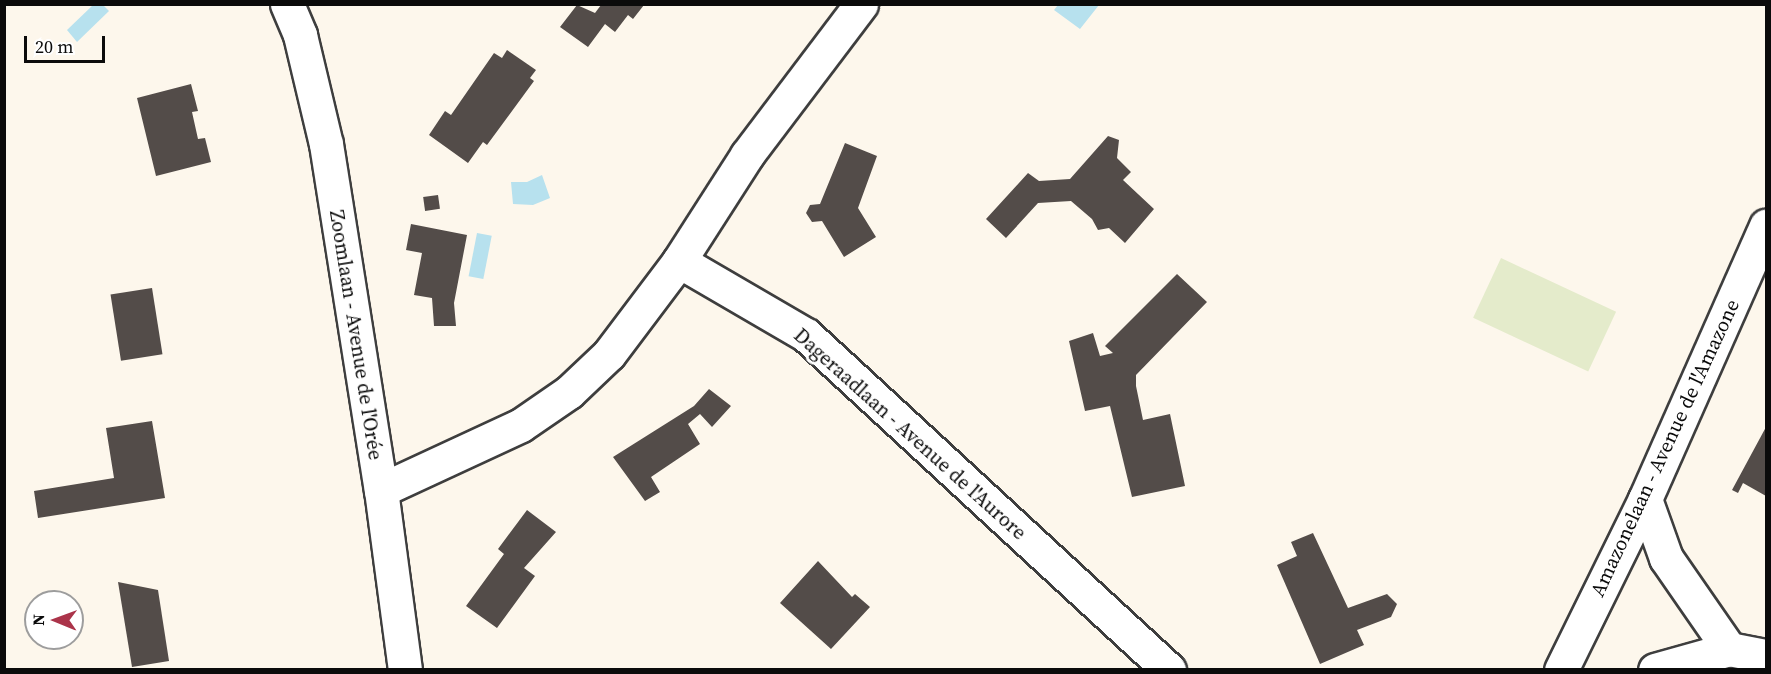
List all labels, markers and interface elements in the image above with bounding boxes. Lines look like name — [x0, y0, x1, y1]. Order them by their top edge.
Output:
scale bar — [27, 24, 108, 62]
text: 20 m — [35, 34, 73, 59]
street label: Zoomlaan - Avenue de l'Orée — [324, 208, 388, 462]
street label: Amazonelaan - Avenue de l'Amazone — [1585, 295, 1745, 601]
street label: Dageraadlaan - Avenue de l'Aurore — [789, 323, 1031, 545]
north arrow — [24, 590, 84, 650]
text: N — [27, 614, 49, 626]

